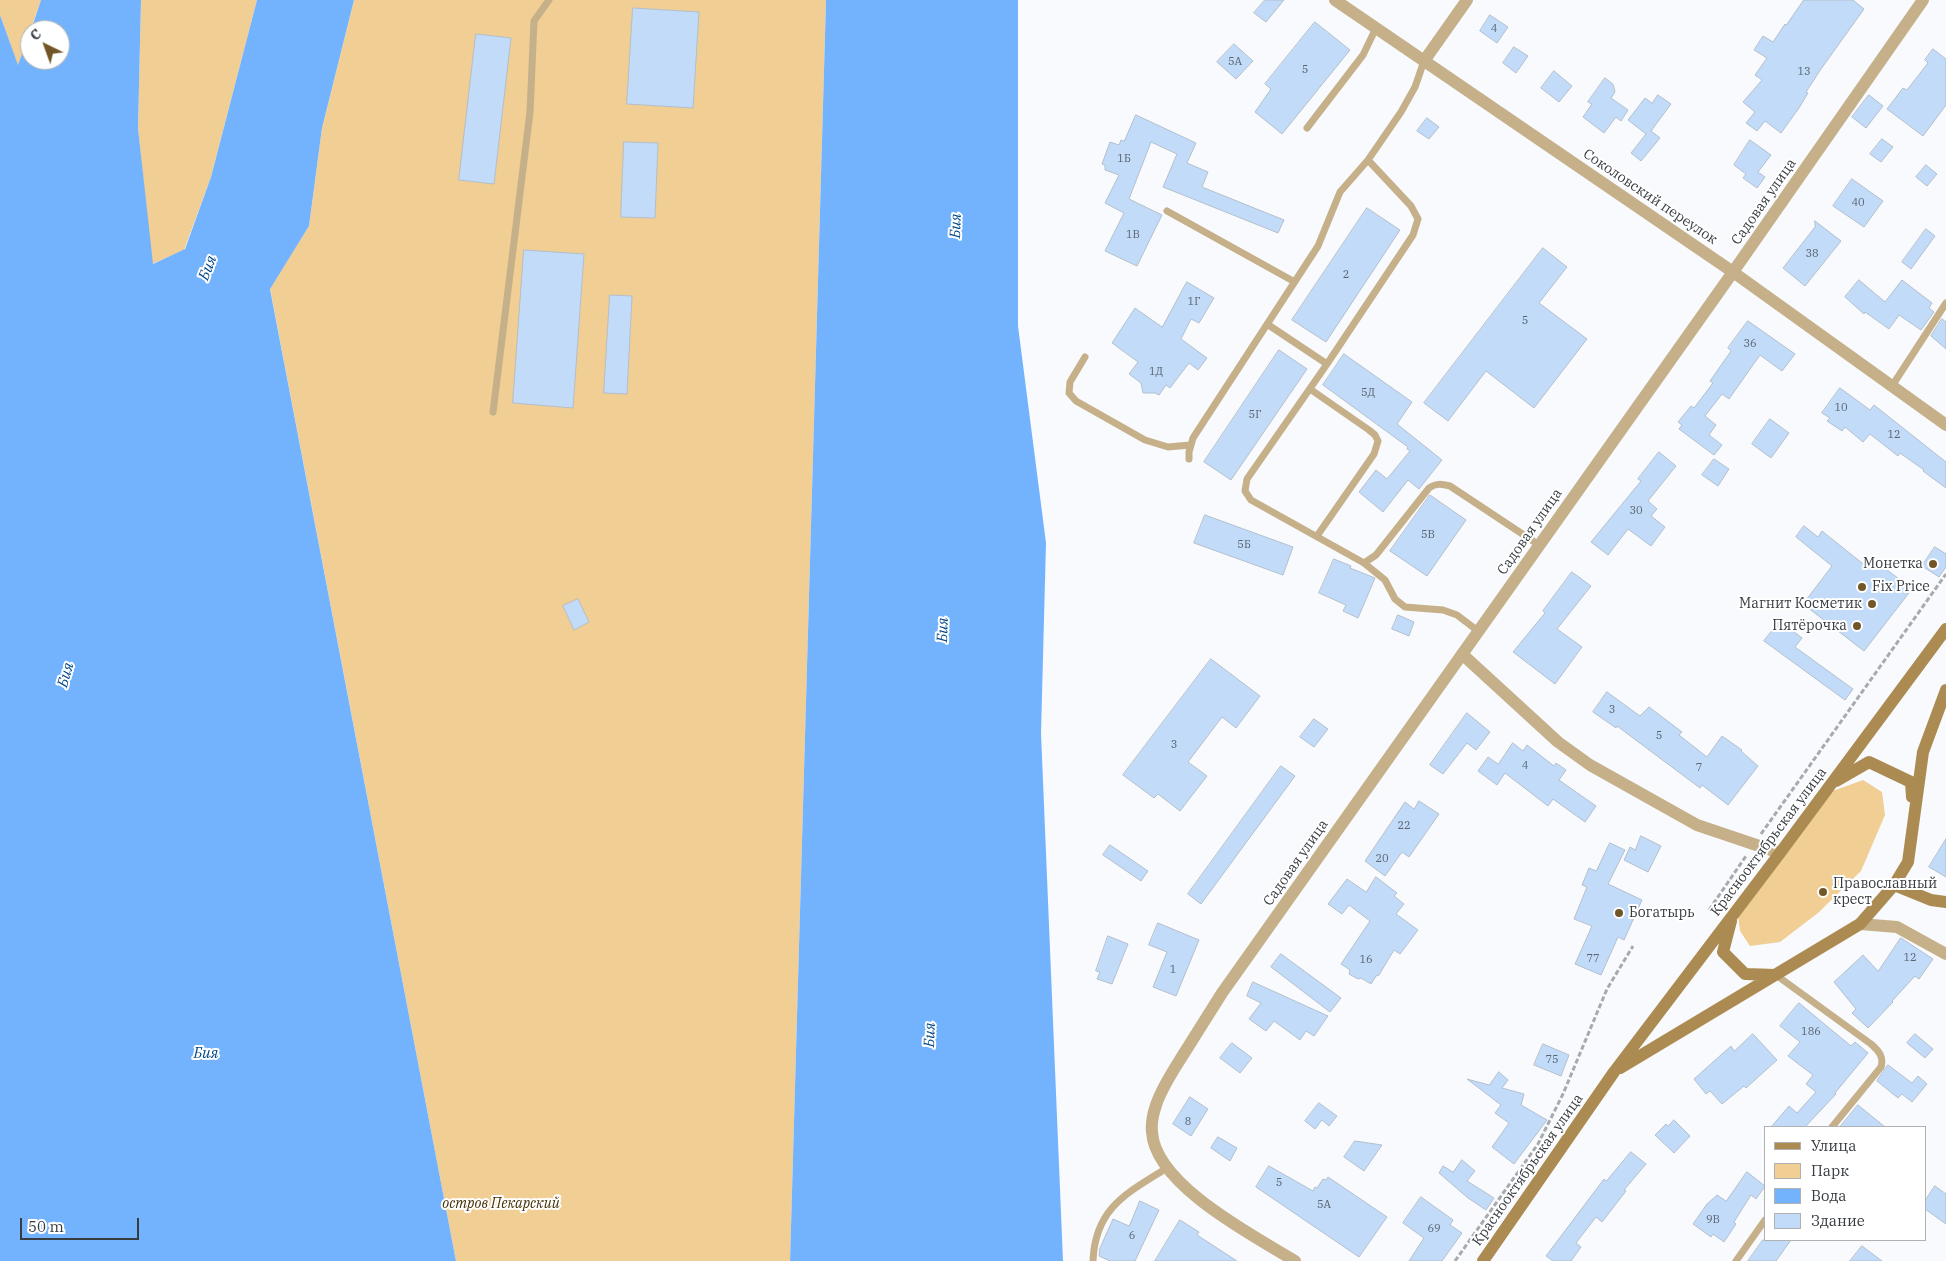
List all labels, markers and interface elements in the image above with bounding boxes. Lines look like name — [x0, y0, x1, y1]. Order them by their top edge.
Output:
north arrow — [20, 20, 70, 70]
house number: 4 — [1491, 22, 1497, 36]
text: С — [26, 25, 45, 44]
house number: 5А — [1228, 55, 1242, 69]
house number: 5 — [1302, 63, 1308, 77]
house number: 13 — [1797, 65, 1811, 79]
street label: Соколовский переулок — [1580, 146, 1720, 248]
house number: 1Б — [1117, 152, 1131, 166]
street label: Садовая улица — [1728, 156, 1800, 248]
house number: 40 — [1851, 196, 1865, 210]
water label: Бия — [947, 213, 965, 239]
house number: 1В — [1126, 228, 1140, 242]
house number: 38 — [1805, 247, 1819, 261]
water label: Бия — [195, 253, 221, 283]
house number: 2 — [1343, 268, 1349, 282]
house number: 1Г — [1188, 295, 1200, 309]
house number: 5 — [1522, 314, 1528, 328]
house number: 36 — [1743, 337, 1757, 351]
house number: 1Д — [1149, 365, 1163, 379]
house number: 5Д — [1361, 386, 1375, 400]
house number: 10 — [1834, 401, 1848, 415]
house number: 5Г — [1249, 408, 1261, 422]
house number: 12 — [1887, 428, 1901, 442]
street label: Садовая улица — [1494, 486, 1566, 578]
house number: 30 — [1629, 504, 1643, 518]
house number: 5В — [1421, 528, 1435, 542]
house number: 5Б — [1237, 538, 1251, 552]
place label: Монетка — [1863, 556, 1923, 572]
marker: Монетка — [1927, 558, 1939, 570]
place label: Fix Price — [1872, 579, 1930, 595]
marker: Fix Price — [1856, 581, 1868, 593]
place label: Магнит Косметик — [1739, 596, 1862, 612]
marker: Магнит Косметик — [1866, 598, 1878, 610]
water label: Бия — [934, 617, 952, 643]
place label: Пятёрочка — [1772, 618, 1847, 634]
marker: Пятёрочка — [1851, 620, 1863, 632]
water label: Бия — [54, 661, 78, 689]
house number: 3 — [1609, 703, 1615, 717]
house number: 5 — [1656, 729, 1662, 743]
house number: 3 — [1171, 738, 1177, 752]
house number: 4 — [1522, 759, 1528, 773]
house number: 7 — [1696, 761, 1702, 775]
street label: Краснооктябрьская улица — [1708, 764, 1830, 920]
street label: Садовая улица — [1260, 817, 1332, 909]
house number: 22 — [1397, 819, 1411, 833]
house number: 20 — [1375, 852, 1389, 866]
place label: Православный крест — [1833, 876, 1937, 909]
marker: Православный крест — [1817, 886, 1829, 898]
place label: Богатырь — [1629, 905, 1695, 921]
marker: Богатырь — [1613, 907, 1625, 919]
house number: 12 — [1903, 951, 1917, 965]
house number: 77 — [1586, 952, 1600, 966]
house number: 16 — [1359, 953, 1373, 967]
house number: 1 — [1170, 963, 1176, 977]
water label: Бия — [921, 1022, 939, 1048]
house number: 186 — [1801, 1025, 1821, 1039]
water label: Бия — [194, 1045, 218, 1063]
house number: 75 — [1545, 1053, 1559, 1067]
street label: Краснооктябрьская улица — [1469, 1091, 1587, 1249]
house number: 8 — [1185, 1115, 1191, 1129]
legend — [1764, 1126, 1926, 1241]
text: Улица — [1811, 1136, 1856, 1155]
text: Парк — [1811, 1161, 1849, 1180]
house number: 5 — [1276, 1176, 1282, 1190]
text: Вода — [1811, 1186, 1847, 1205]
park label: остров Пекарский — [442, 1196, 560, 1212]
house number: 5А — [1317, 1198, 1331, 1212]
scale bar — [22, 1208, 141, 1240]
text: Здание — [1811, 1211, 1865, 1230]
house number: 9В — [1706, 1213, 1720, 1227]
text: 50 m — [28, 1217, 64, 1236]
house number: 69 — [1427, 1222, 1441, 1236]
house number: 6 — [1129, 1229, 1135, 1243]

